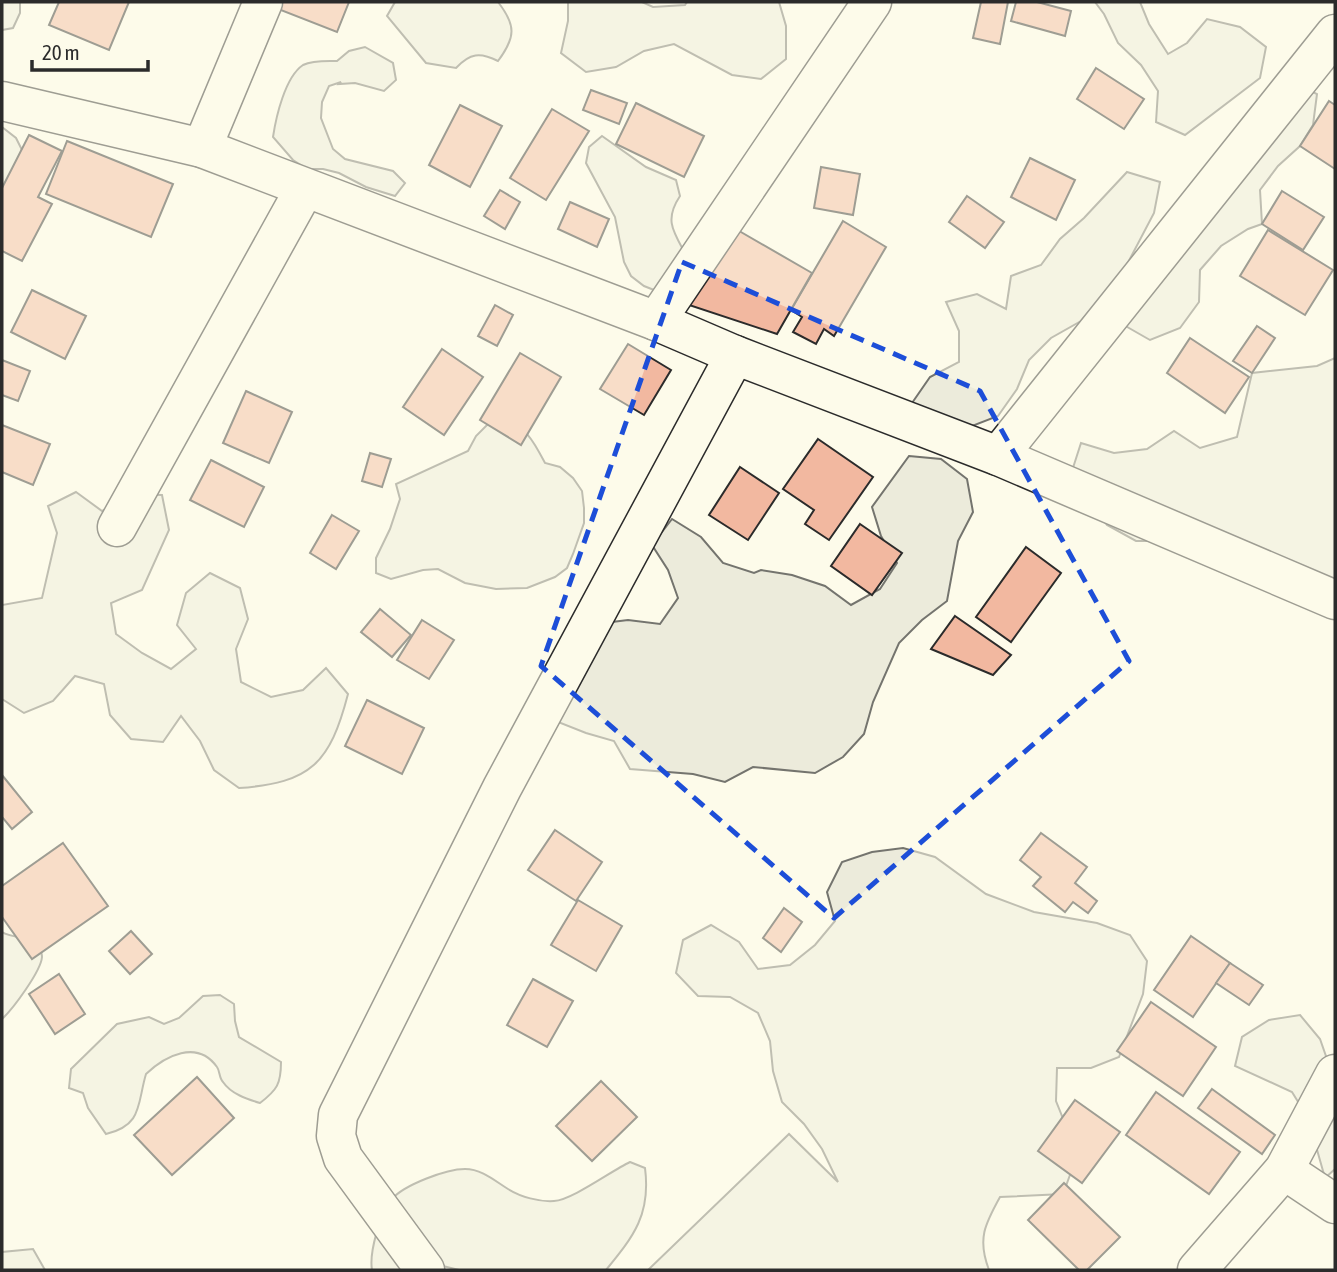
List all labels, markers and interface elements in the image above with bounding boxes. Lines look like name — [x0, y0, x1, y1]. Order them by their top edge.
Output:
scale bar — [32, 28, 147, 72]
text: 20 m — [42, 40, 80, 64]

